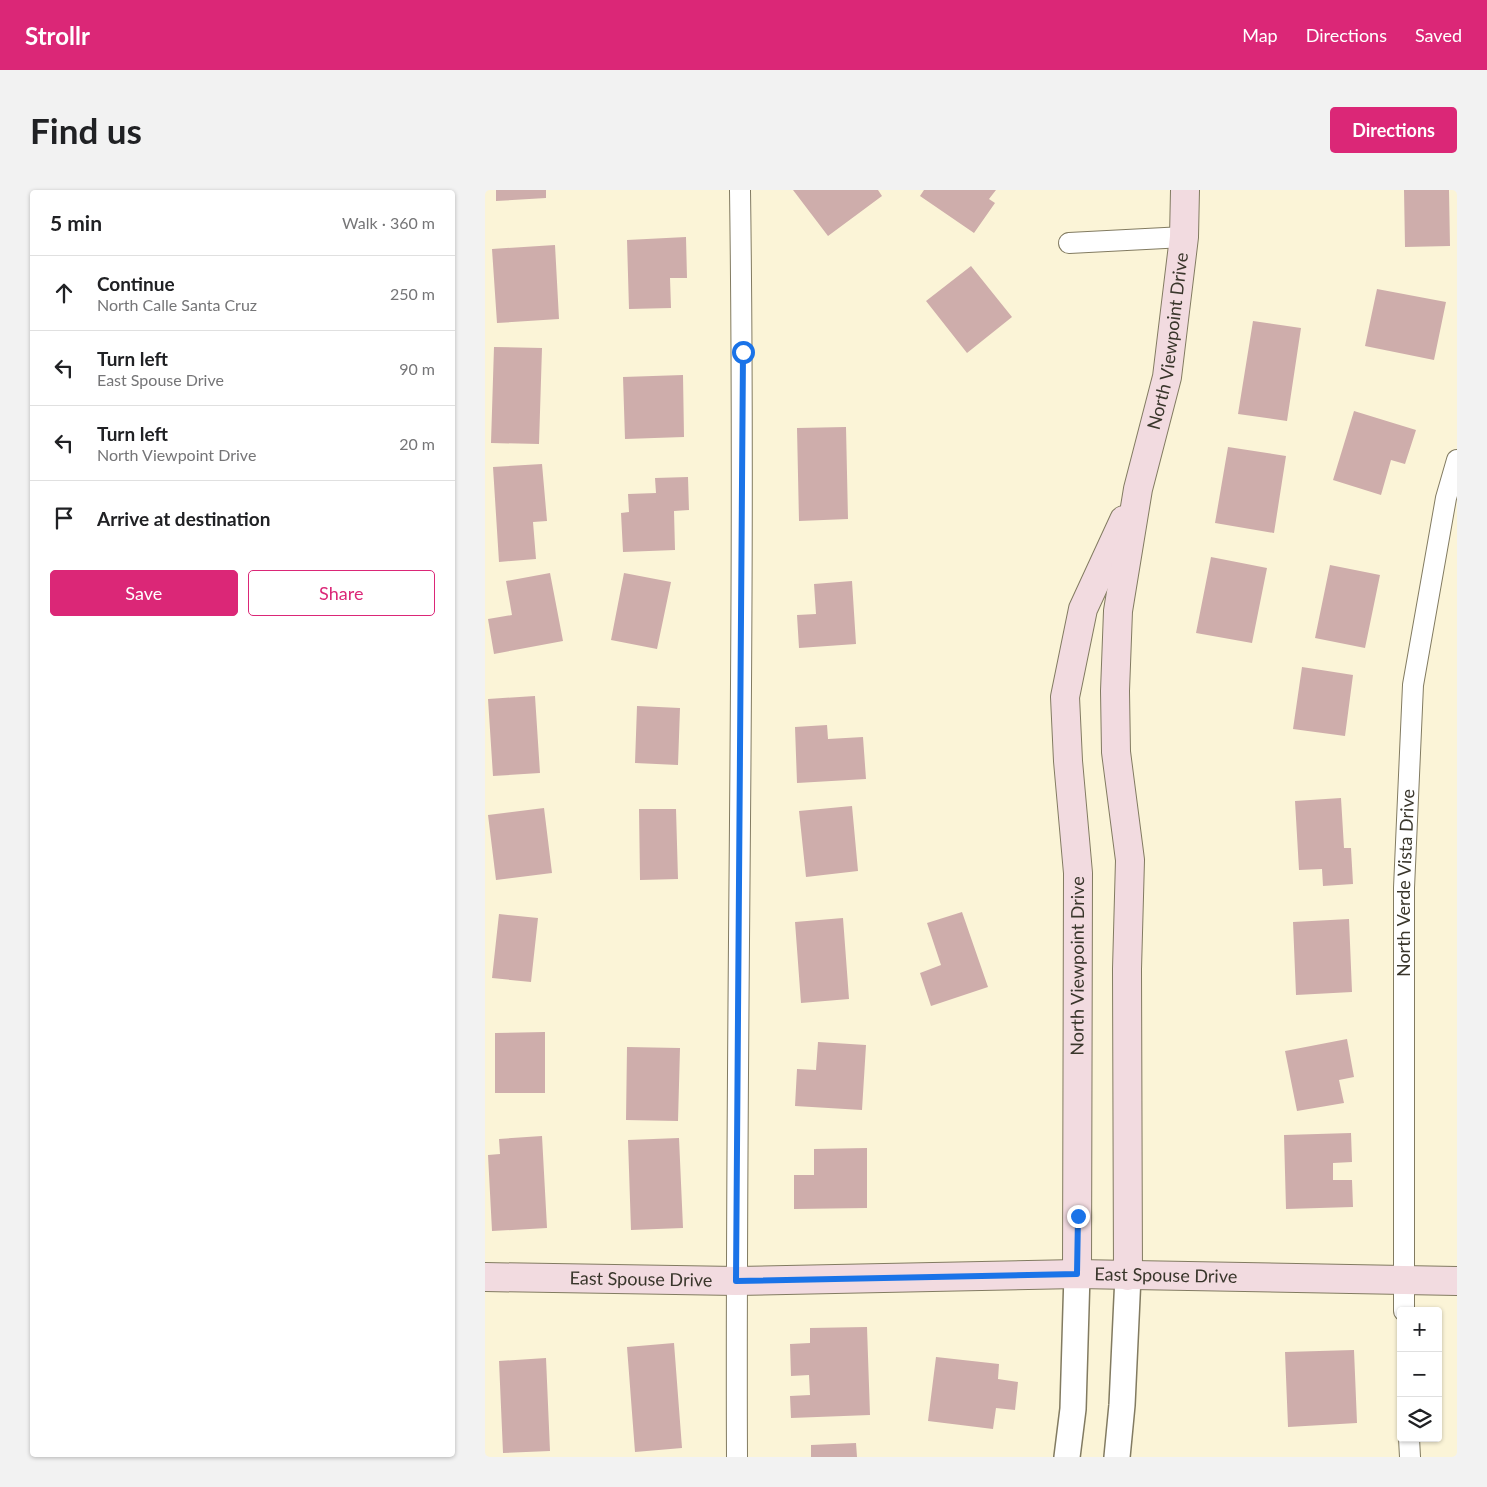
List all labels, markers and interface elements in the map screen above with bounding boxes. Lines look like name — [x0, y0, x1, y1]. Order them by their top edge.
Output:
text: Strollr — [25, 21, 90, 50]
text: Map — [1242, 24, 1278, 46]
text: Directions — [1306, 24, 1387, 46]
text: Saved — [1415, 24, 1462, 46]
button: Directions — [1330, 107, 1457, 153]
text: Find us — [30, 109, 142, 151]
text: 5 min — [50, 210, 102, 235]
text: Walk · 360 m — [342, 213, 435, 232]
street label: North Viewpoint Drive — [1142, 251, 1192, 432]
text: Continue — [97, 272, 175, 295]
icon: ahead — [50, 279, 78, 307]
text: 250 m — [390, 284, 435, 303]
text: North Calle Santa Cruz — [97, 295, 257, 314]
route start — [732, 341, 755, 364]
text: Turn left — [97, 347, 168, 370]
icon: left — [50, 354, 78, 382]
text: 90 m — [399, 359, 435, 378]
text: East Spouse Drive — [97, 370, 224, 389]
text: Turn left — [97, 422, 168, 445]
icon: left — [50, 429, 78, 457]
text: 20 m — [399, 434, 435, 453]
text: North Viewpoint Drive — [97, 445, 256, 464]
icon: arrive — [50, 504, 78, 532]
text: Arrive at destination — [97, 507, 270, 530]
button: Save — [50, 570, 238, 616]
button: Share — [248, 570, 435, 616]
street label: North Verde Vista Drive — [1392, 788, 1418, 977]
street label: North Viewpoint Drive — [1066, 876, 1088, 1056]
route end — [1067, 1205, 1090, 1228]
street label: East Spouse Drive — [1094, 1262, 1238, 1287]
street label: East Spouse Drive — [569, 1266, 713, 1291]
map controls — [1397, 1307, 1442, 1442]
button: + — [1397, 1307, 1442, 1352]
button: − — [1397, 1352, 1442, 1397]
button: layers — [1397, 1397, 1442, 1442]

